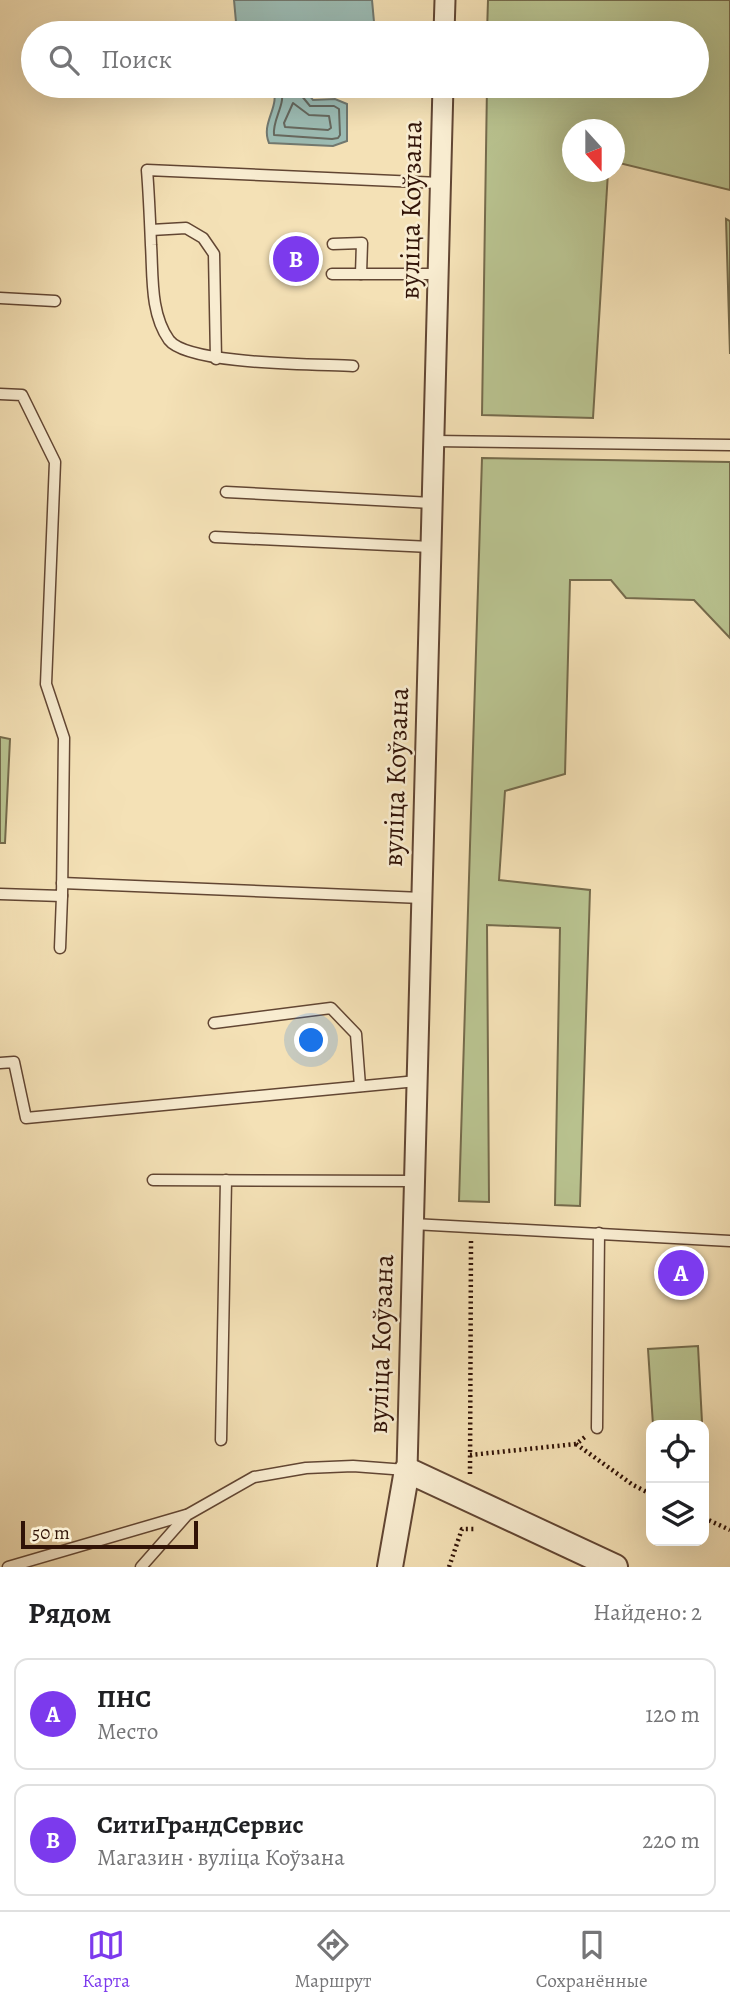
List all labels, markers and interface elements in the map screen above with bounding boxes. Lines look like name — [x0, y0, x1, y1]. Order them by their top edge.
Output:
search box — [21, 21, 709, 98]
icon: search — [45, 41, 83, 79]
text: Поиск — [101, 42, 172, 77]
north arrow — [562, 119, 625, 182]
street label: вуліца Коўзана — [390, 120, 432, 300]
pin: B — [273, 233, 319, 285]
street label: вуліца Коўзана — [374, 687, 418, 867]
your location — [294, 1023, 328, 1057]
pin: A — [658, 1247, 704, 1299]
street label: вуліца Коўзана — [359, 1254, 403, 1434]
map controls — [646, 1420, 709, 1546]
button: locate — [646, 1420, 709, 1483]
button: layers — [646, 1483, 709, 1546]
scale bar — [21, 1518, 198, 1550]
text: 50 m — [32, 1520, 70, 1546]
text: Рядом — [28, 1593, 111, 1633]
text: Найдено: 2 — [593, 1597, 702, 1628]
text: ПНС — [97, 1681, 151, 1716]
text: A — [46, 1699, 60, 1730]
text: 120 m — [645, 1699, 700, 1730]
text: Место — [97, 1716, 158, 1747]
text: СитиГрандСервис — [97, 1807, 304, 1842]
text: B — [46, 1825, 60, 1856]
text: 220 m — [642, 1825, 700, 1856]
text: Магазин · вуліца Коўзана — [97, 1842, 345, 1873]
tab: Карта — [82, 1926, 130, 1994]
tab: Маршрут — [294, 1926, 371, 1994]
tab: Сохранённые — [536, 1926, 648, 1994]

